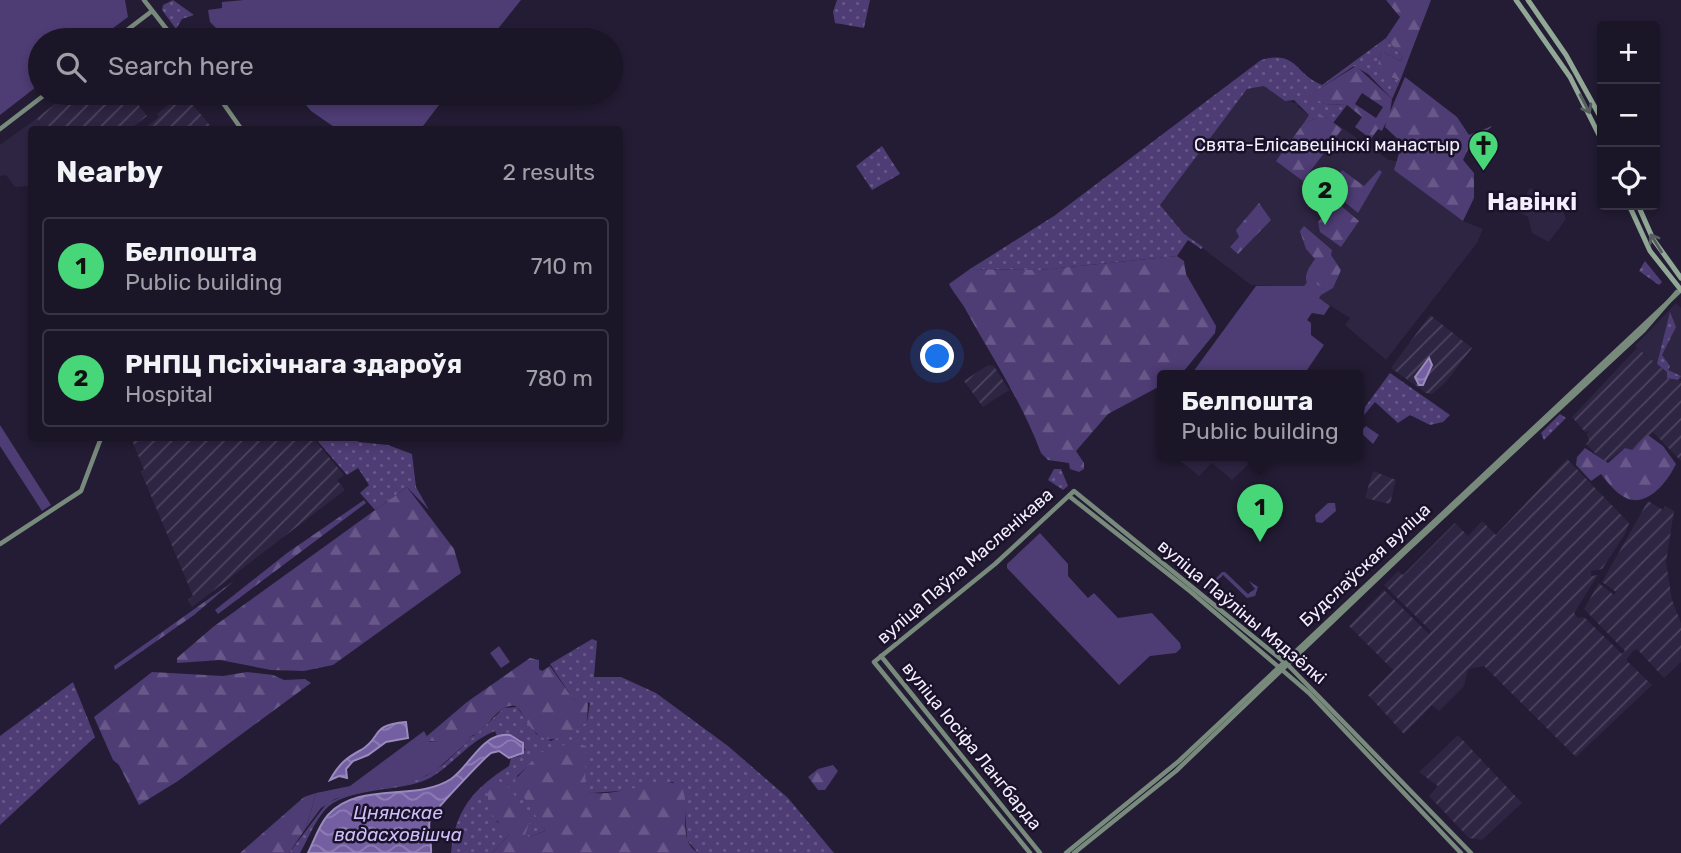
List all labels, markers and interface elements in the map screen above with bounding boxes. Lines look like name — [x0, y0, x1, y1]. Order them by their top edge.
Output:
map controls — [1597, 21, 1660, 210]
button: + — [1597, 21, 1660, 84]
search box — [28, 28, 623, 105]
icon: search — [52, 48, 90, 86]
text: Search here — [108, 51, 254, 82]
button: − — [1597, 84, 1660, 147]
one-way arrow — [1578, 93, 1592, 114]
church icon: Свята-Елісавецінскі манастыр — [1466, 128, 1500, 172]
place label: Свята-Елісавецінскі манастыр — [1194, 134, 1460, 156]
button: locate — [1597, 147, 1660, 210]
text: Nearby — [56, 154, 163, 190]
text: 2 results — [503, 158, 595, 186]
pin: 2 — [1302, 167, 1348, 225]
district label: Навінкі — [1487, 188, 1577, 216]
one-way arrow — [1649, 234, 1664, 253]
text: Белпошта — [125, 237, 257, 268]
text: 1 — [75, 252, 87, 280]
text: 710 m — [531, 252, 593, 280]
text: Public building — [125, 268, 282, 296]
your location — [920, 339, 954, 373]
text: РНПЦ Псіхічнага здароўя — [125, 349, 462, 380]
text: 2 — [74, 364, 88, 392]
text: 780 m — [526, 364, 593, 392]
popup — [1157, 370, 1363, 461]
text: Hospital — [125, 380, 213, 408]
text: Белпошта — [1181, 386, 1313, 417]
text: Public building — [1181, 417, 1339, 445]
street label: вуліца Паўла Масленікава — [872, 484, 1058, 648]
pin: 1 — [1237, 484, 1283, 542]
street label: Будслаўская вуліца — [1295, 499, 1435, 631]
street label: вуліца Паўліны Мядзёлкі — [1153, 535, 1331, 689]
street label: вуліца Іосіфа Лангбарда — [897, 658, 1047, 834]
water label: Цнянскае вадасховішча — [334, 801, 462, 846]

